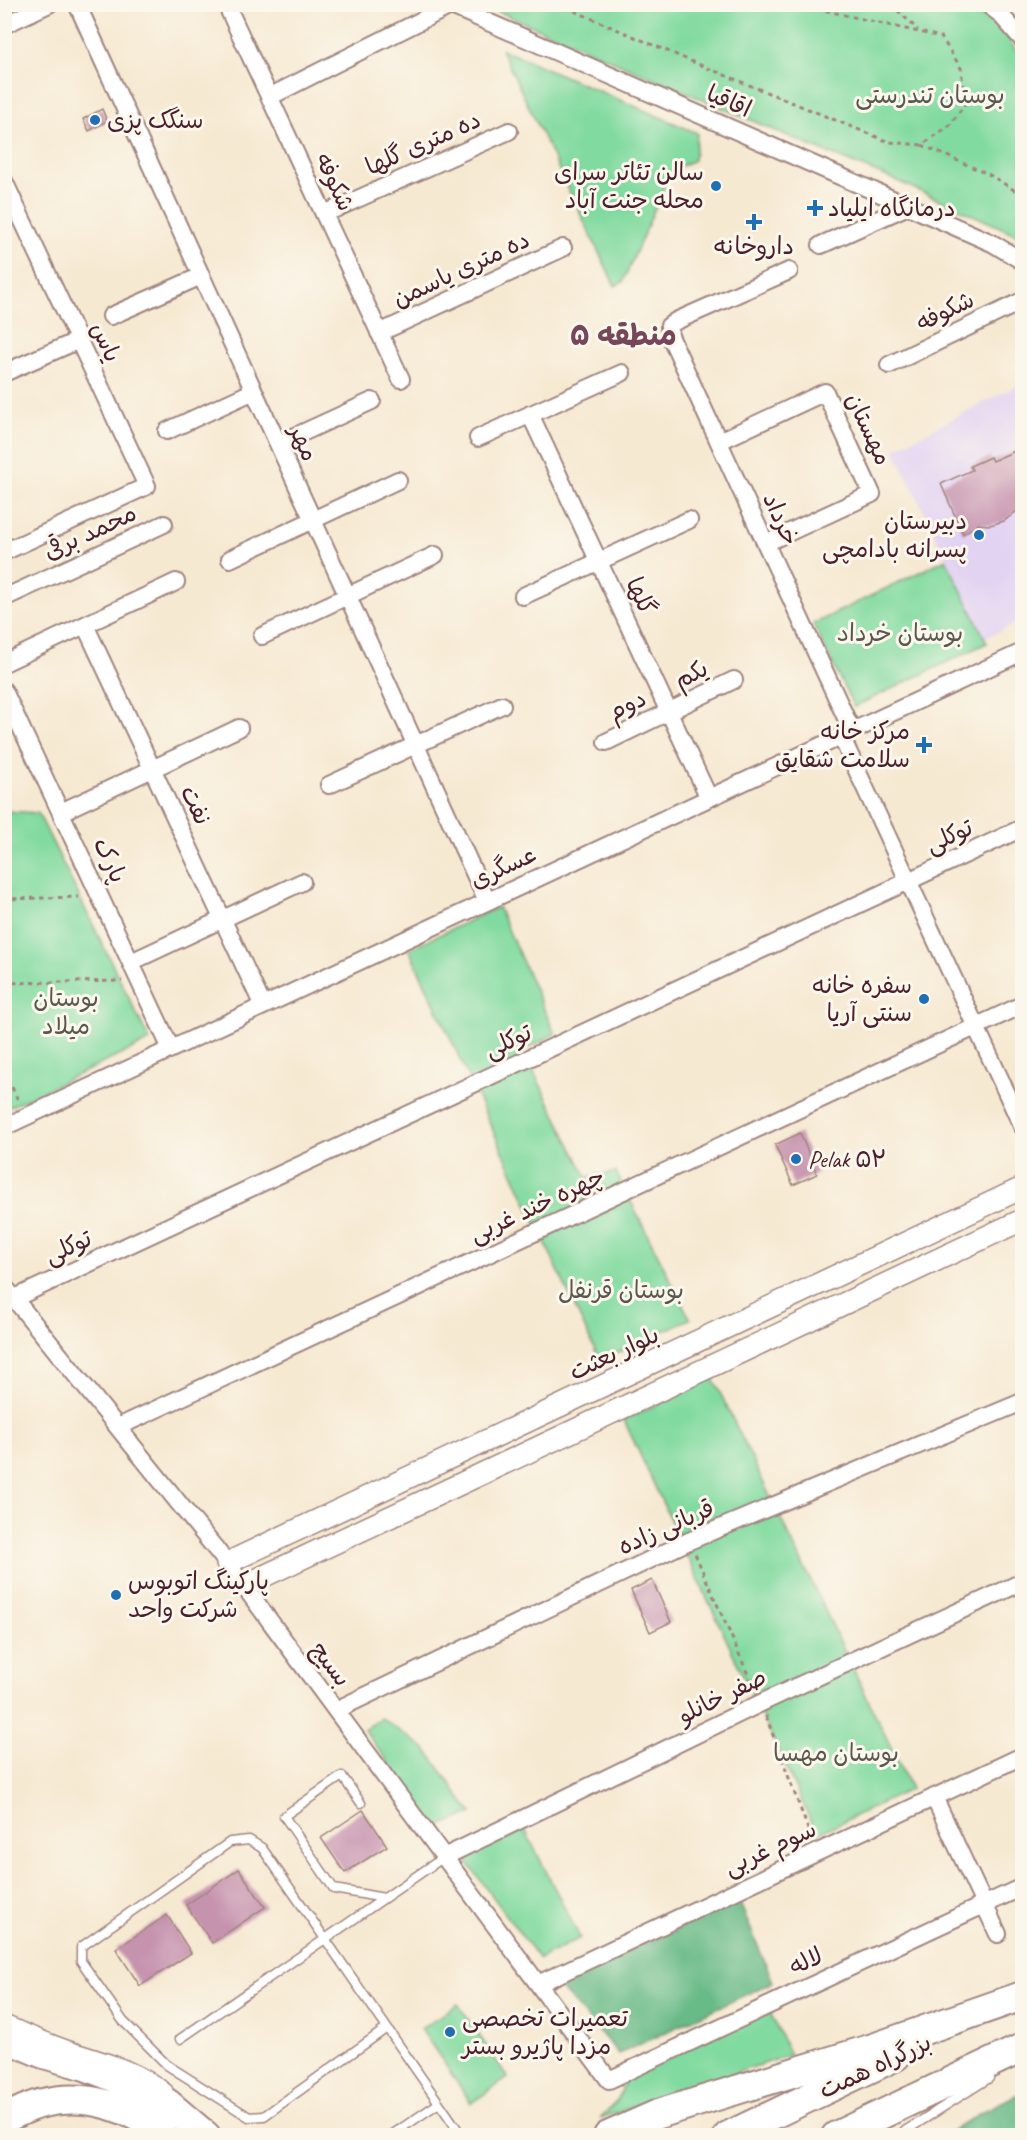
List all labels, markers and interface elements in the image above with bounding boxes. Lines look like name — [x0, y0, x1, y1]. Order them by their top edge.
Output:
street label: اقاقیا — [702, 78, 756, 124]
park label: بوستان تندرستی — [855, 80, 1005, 110]
street label: ده متری گلها — [361, 104, 485, 182]
place label: سنگک پزی — [107, 105, 204, 135]
marker: سنگک پزی — [88, 113, 102, 127]
street label: شکوفه — [309, 148, 361, 216]
place label: سالن تئاتر سرای محله جنت آباد — [554, 157, 704, 215]
marker: سالن تئاتر سرای محله جنت آباد — [709, 179, 723, 193]
place label: درمانگاه ایلیاد — [828, 193, 956, 223]
marker: درمانگاه ایلیاد — [806, 199, 824, 217]
marker: داروخانه — [747, 215, 761, 229]
street label: ده متری یاسمن — [388, 224, 534, 314]
place label: داروخانه — [714, 231, 794, 261]
street label: شکوفه — [911, 284, 979, 338]
district label: منطقه ۵ — [569, 316, 677, 354]
street label: یاس — [84, 317, 128, 367]
street label: مهستان — [839, 388, 899, 470]
street label: مهر — [282, 418, 325, 466]
street label: خرداد — [756, 488, 806, 550]
street label: محمد برقی — [39, 497, 141, 567]
place label: دبیرستان پسرانه بادامچی — [822, 506, 967, 564]
marker: دبیرستان پسرانه بادامچی — [972, 528, 986, 542]
street label: گلها — [619, 572, 663, 620]
park label: بوستان خرداد — [837, 618, 963, 648]
street label: یکم — [669, 653, 714, 698]
street label: دوم — [603, 683, 653, 731]
place label: مرکز خانه سلامت شقایق — [775, 716, 910, 774]
marker: مرکز خانه سلامت شقایق — [915, 736, 933, 754]
street label: نفت — [174, 780, 218, 830]
street label: توکلی — [920, 812, 979, 860]
street label: پارک — [87, 833, 133, 887]
street label: عسگری — [465, 839, 541, 895]
place label: سفره خانه سنتی آریا — [812, 970, 912, 1028]
park label: بوستان میلاد — [33, 983, 99, 1041]
marker: سفره خانه سنتی آریا — [917, 992, 931, 1006]
street label: توکلی — [479, 1017, 538, 1065]
place label: Pelak ۵۲ — [808, 1144, 887, 1174]
marker: Pelak ۵۲ — [789, 1152, 803, 1166]
street label: چهره خند غربی — [465, 1161, 609, 1249]
street label: توکلی — [39, 1223, 98, 1271]
park label: بوستان قرنفل — [558, 1275, 684, 1305]
street label: بلوار بعثت — [564, 1319, 664, 1387]
street label: قربانی زاده — [613, 1492, 719, 1562]
place label: پارکینگ اتوبوس شرکت واحد — [128, 1566, 269, 1624]
marker: پارکینگ اتوبوس شرکت واحد — [109, 1588, 123, 1602]
street label: بسیج — [304, 1635, 358, 1693]
street label: صفر خانلو — [672, 1662, 772, 1732]
park label: بوستان مهسا — [773, 1738, 899, 1768]
street label: سوم غربی — [719, 1814, 822, 1885]
street label: لاله — [784, 1940, 828, 1982]
place label: تعمیرات تخصصی مزدا پاژیرو بستر — [460, 2003, 629, 2061]
marker: تعمیرات تخصصی مزدا پاژیرو بستر — [443, 2025, 457, 2039]
street label: بزرگراه همت — [814, 2027, 936, 2105]

